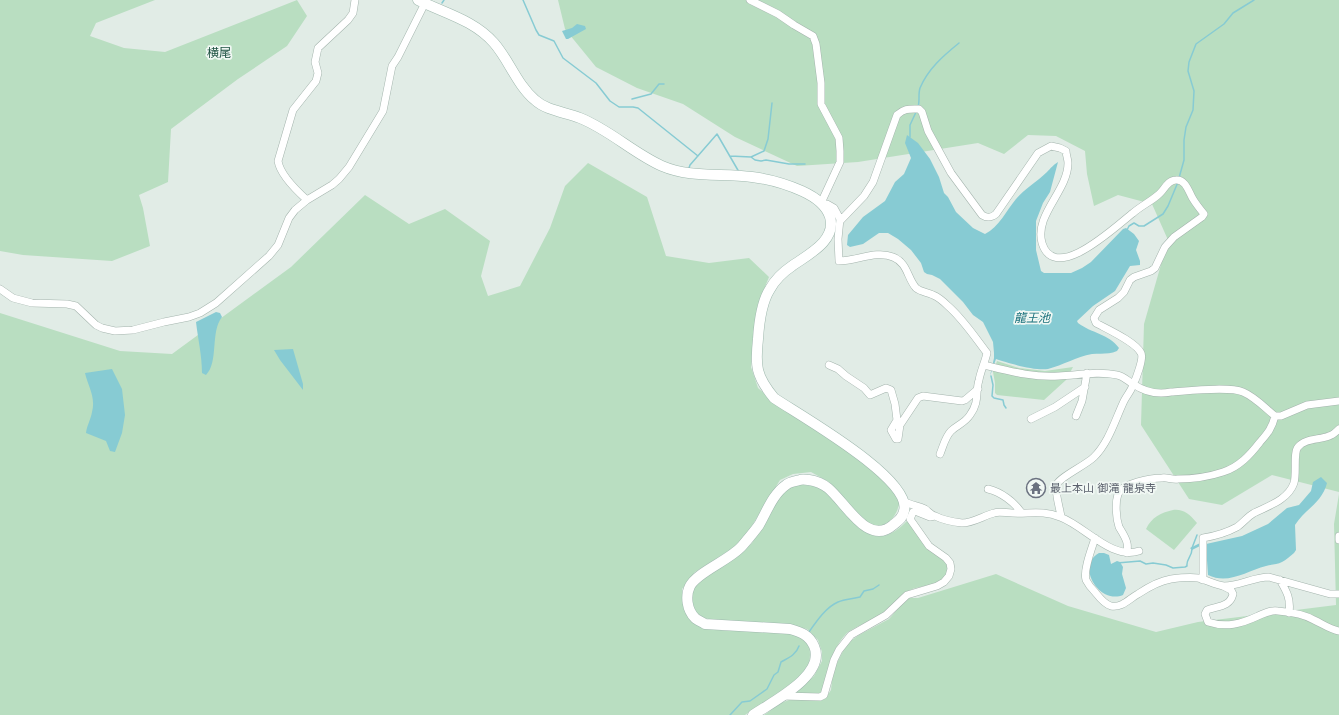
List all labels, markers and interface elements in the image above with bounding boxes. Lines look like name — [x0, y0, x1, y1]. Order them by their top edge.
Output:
district label: 横尾 — [207, 46, 231, 60]
water label: 龍王池 — [1014, 311, 1051, 325]
temple icon: 最上本山 御滝 龍泉寺 — [1025, 477, 1047, 499]
place label: 最上本山 御滝 龍泉寺 — [1050, 482, 1156, 495]

